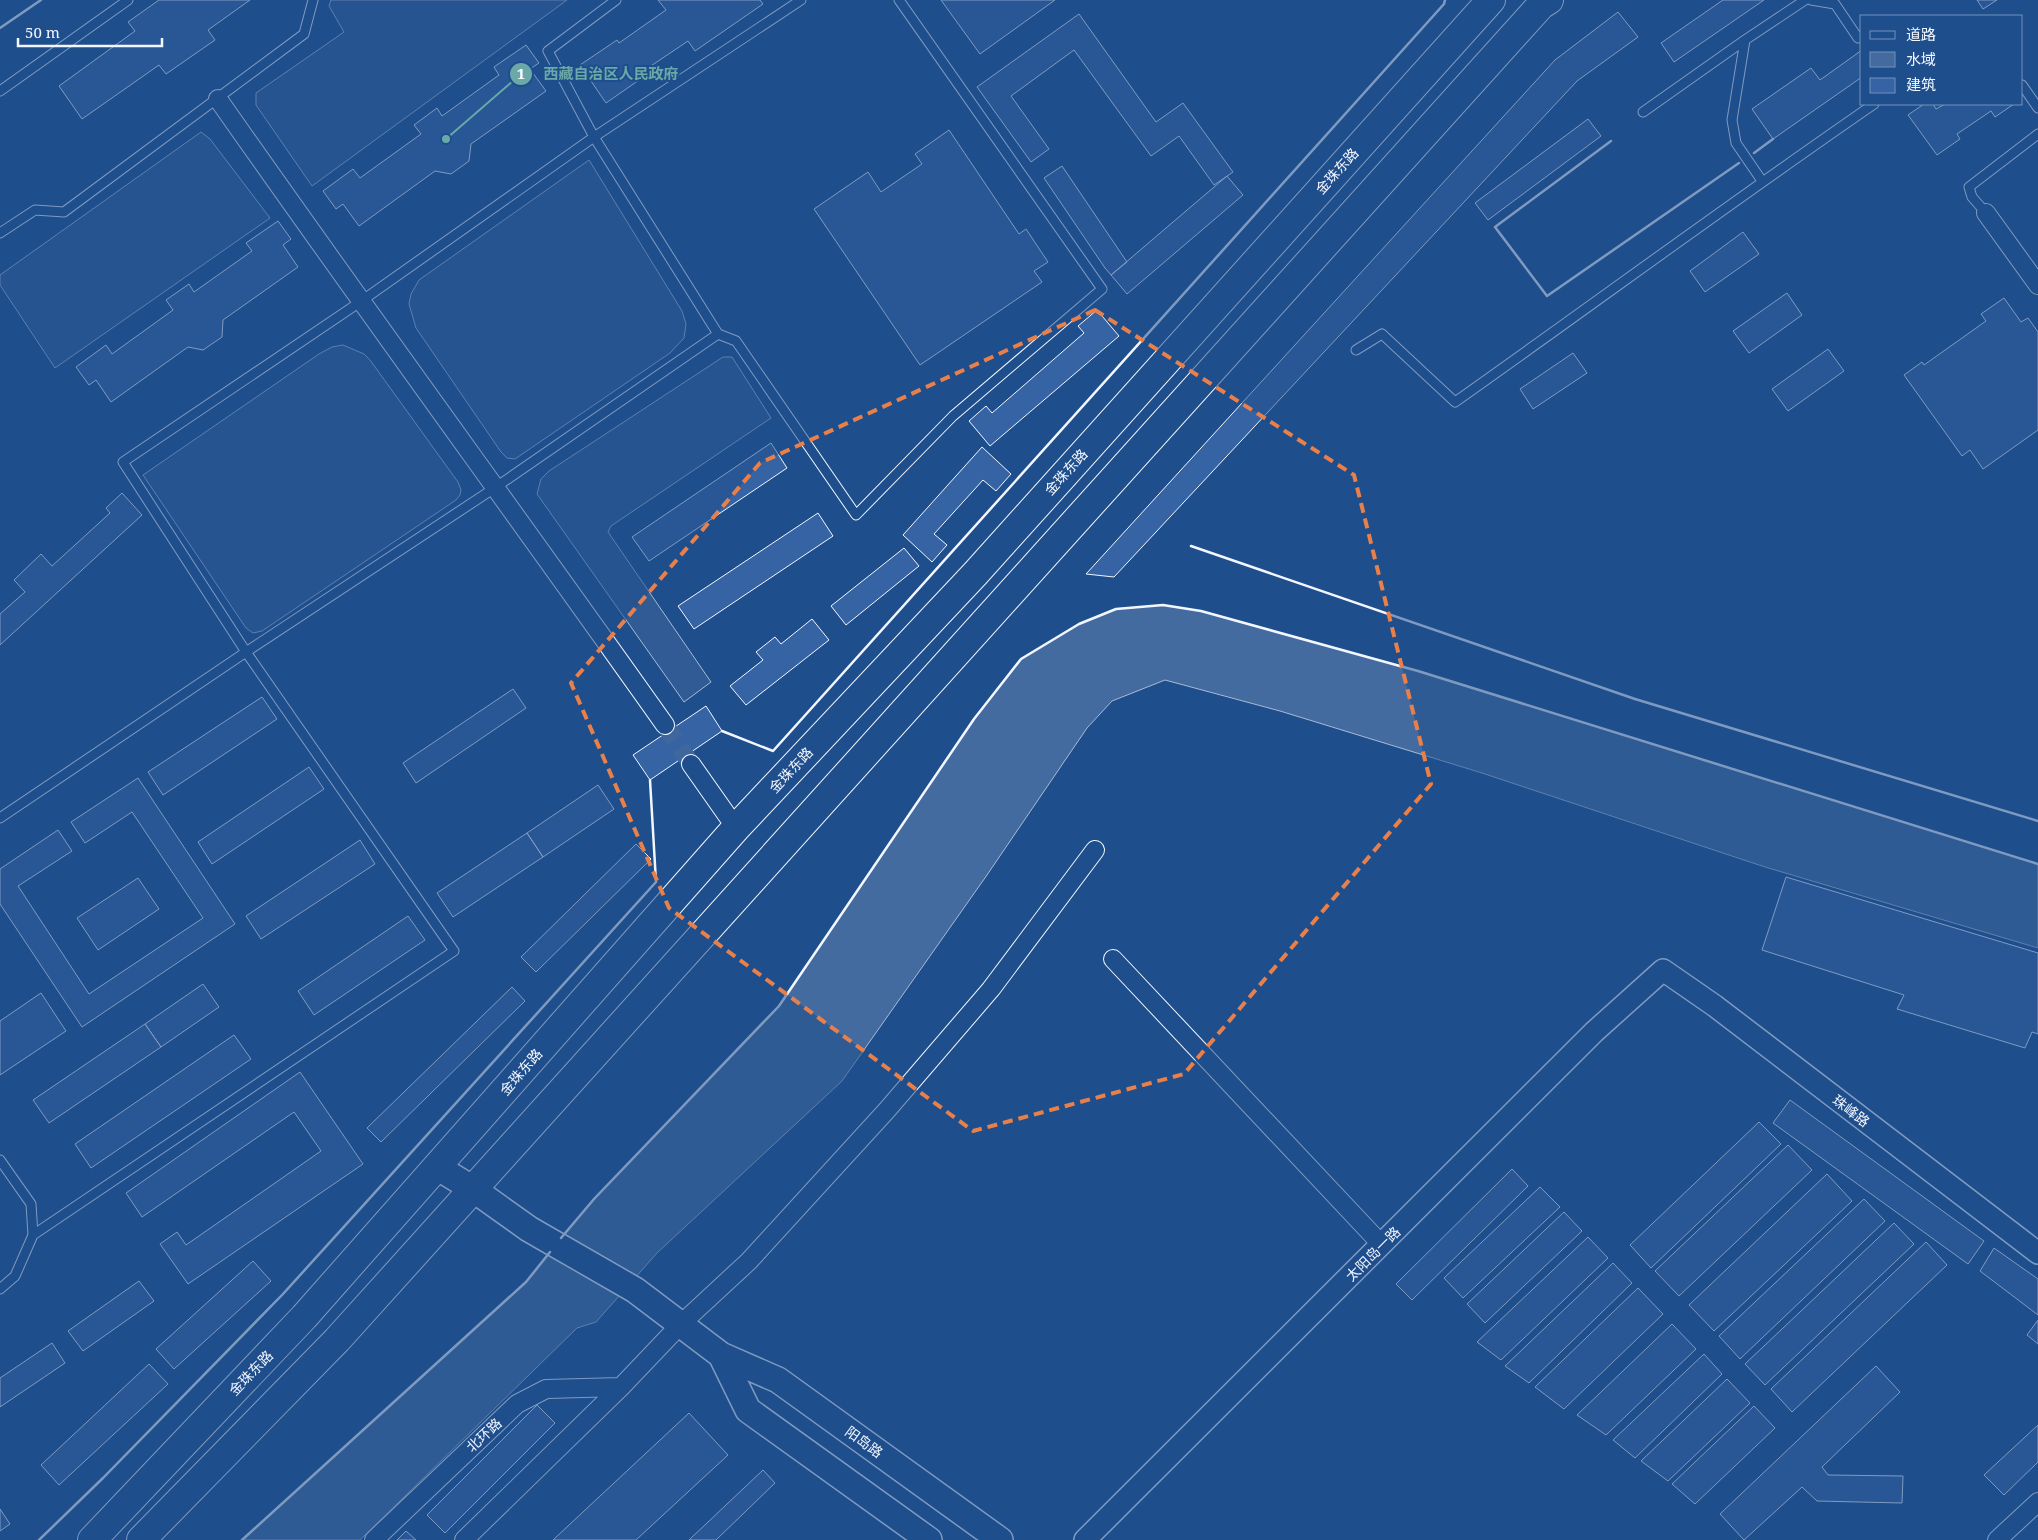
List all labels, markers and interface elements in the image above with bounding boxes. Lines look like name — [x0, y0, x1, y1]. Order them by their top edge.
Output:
scale bar — [18, 15, 161, 47]
legend — [1860, 15, 2023, 105]
text: 50 m — [25, 22, 60, 42]
text: 道路 — [1906, 24, 1936, 44]
text: 水域 — [1906, 49, 1936, 69]
callout: 西藏自治区人民政府 — [509, 59, 689, 89]
text: 1 — [517, 63, 525, 83]
text: 西藏自治区人民政府 — [543, 63, 679, 83]
text: 建筑 — [1906, 74, 1936, 94]
street label: 金珠东路 — [1311, 144, 1362, 198]
street label: 金珠东路 — [1040, 445, 1091, 499]
street label: 金珠东路 — [765, 743, 817, 797]
street label: 金珠东路 — [495, 1044, 546, 1099]
street label: 珠峰路 — [1829, 1090, 1874, 1131]
street label: 太阳岛一路 — [1341, 1222, 1404, 1285]
street label: 金珠东路 — [224, 1346, 277, 1399]
street label: 北环路 — [462, 1413, 505, 1456]
street label: 阳岛路 — [842, 1422, 887, 1462]

